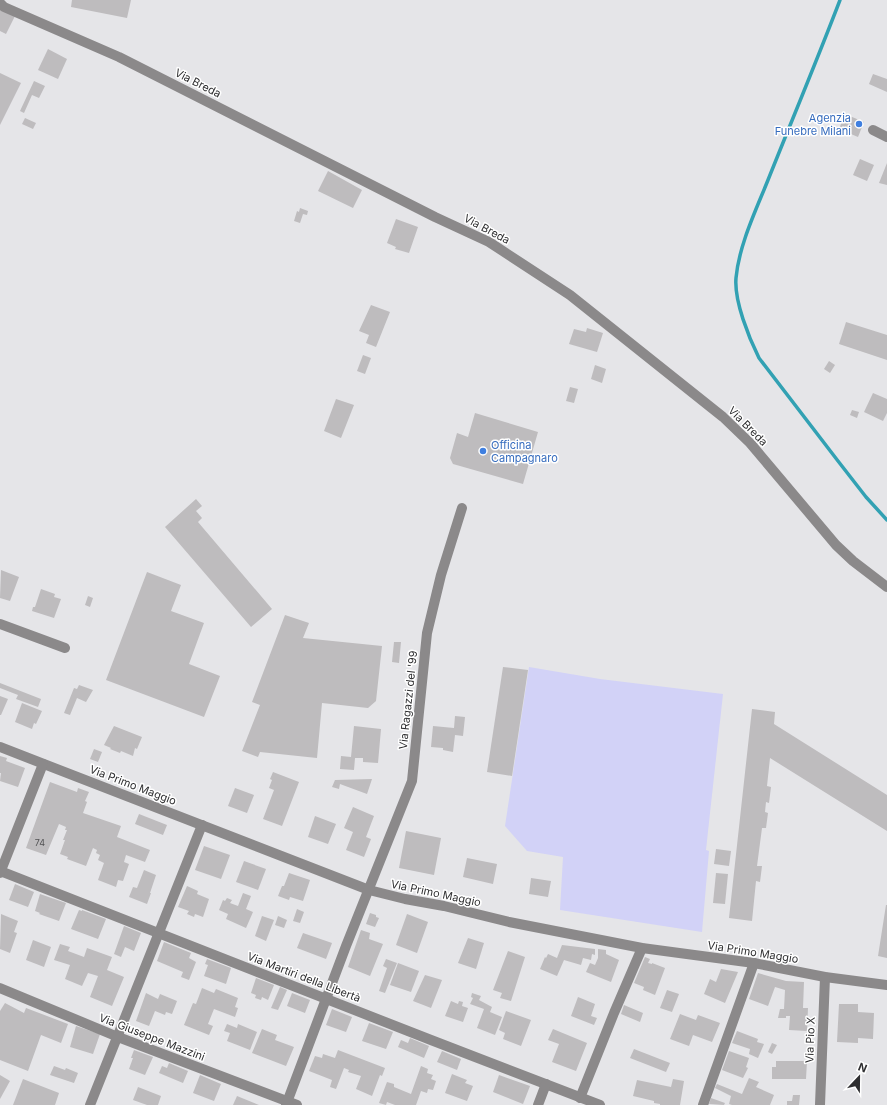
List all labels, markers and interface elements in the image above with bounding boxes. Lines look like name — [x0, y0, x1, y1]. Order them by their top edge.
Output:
street label: Via Breda — [173, 65, 223, 101]
place label: Agenzia Funebre Milani — [775, 111, 851, 138]
marker: Agenzia Funebre Milani — [854, 119, 864, 129]
street label: Via Breda — [462, 211, 512, 247]
street label: Via Breda — [725, 403, 771, 449]
place label: Officina Campagnaro — [491, 438, 558, 465]
marker: Officina Campagnaro — [478, 446, 488, 456]
street label: Via Ragazzi del '99 — [396, 650, 420, 750]
street label: Via Primo Maggio — [88, 762, 179, 808]
house number: 74 — [35, 837, 45, 848]
street label: Via Primo Maggio — [390, 877, 483, 909]
street label: Via Primo Maggio — [707, 938, 800, 966]
street label: Via Martiri della Libertà — [245, 949, 363, 1005]
street label: Via Giuseppe Mazzini — [97, 1010, 207, 1064]
street label: Via Pio X — [802, 1016, 818, 1063]
north arrow — [839, 1057, 879, 1097]
text: N — [856, 1060, 869, 1076]

